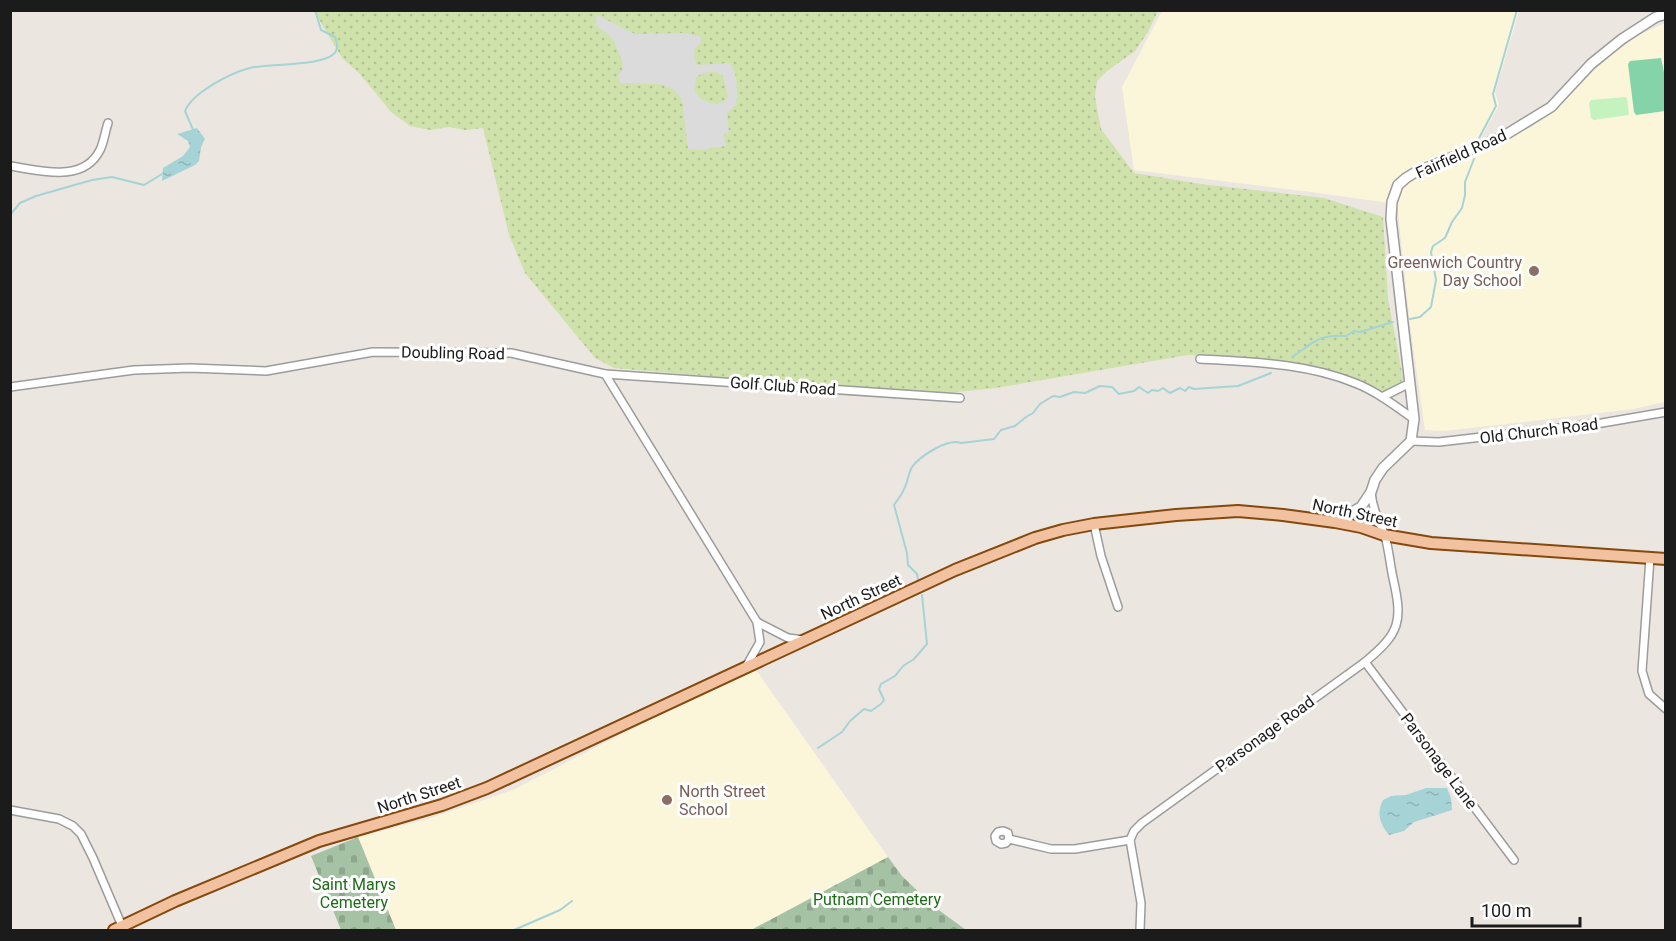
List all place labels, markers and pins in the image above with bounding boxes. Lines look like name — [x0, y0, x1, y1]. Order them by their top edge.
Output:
place label: Greenwich Country Day School — [1387, 253, 1522, 290]
marker: Greenwich Country Day School — [1527, 264, 1541, 278]
place label: North Street School — [679, 782, 766, 819]
marker: North Street School — [660, 793, 674, 807]

